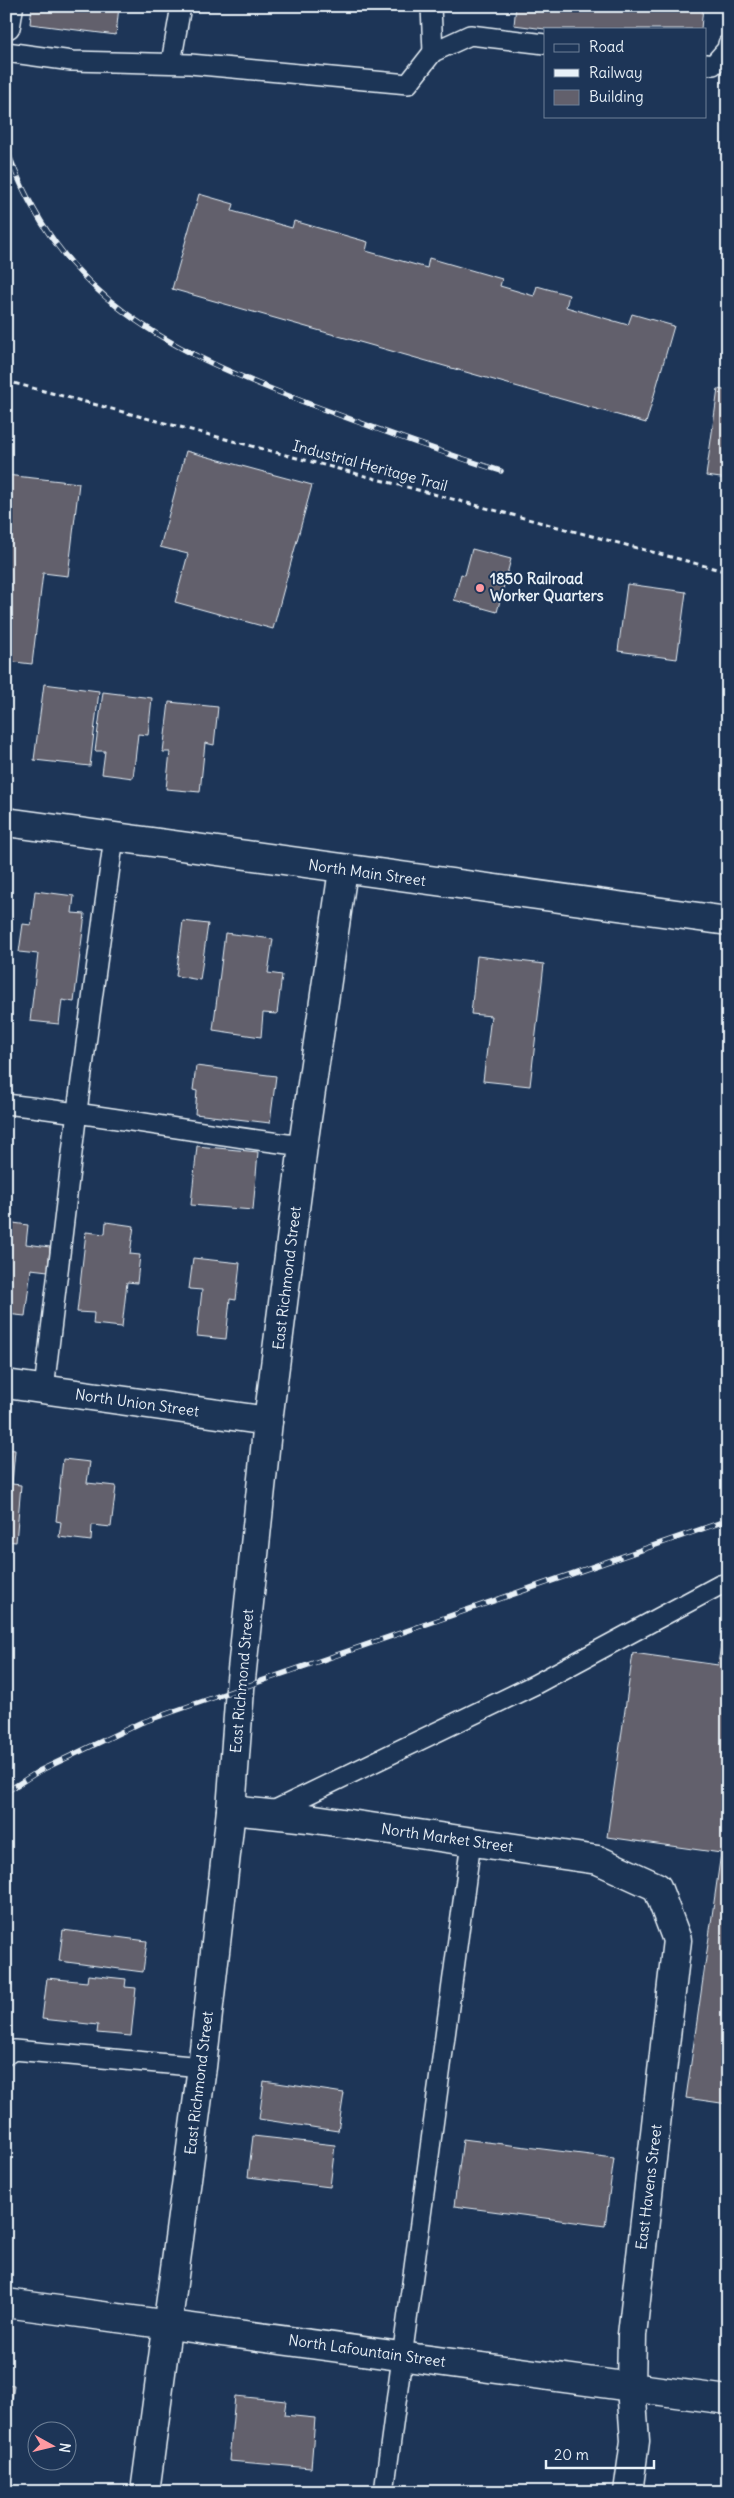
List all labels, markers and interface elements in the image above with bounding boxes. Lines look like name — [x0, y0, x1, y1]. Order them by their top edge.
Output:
legend — [544, 28, 706, 118]
text: Road — [589, 37, 624, 56]
text: Railway — [589, 63, 643, 82]
text: Building — [589, 87, 644, 106]
street label: Industrial Heritage Trail — [291, 436, 450, 495]
place label: 1850 Railroad Worker Quarters — [490, 569, 604, 605]
marker: 1850 Railroad Worker Quarters — [474, 582, 486, 594]
street label: North Main Street — [307, 855, 427, 890]
street label: East Richmond Street — [268, 1205, 305, 1351]
street label: North Union Street — [74, 1384, 200, 1421]
street label: East Richmond Street — [226, 1608, 257, 1754]
street label: North Market Street — [380, 1819, 514, 1856]
street label: East Richmond Street — [180, 2010, 217, 2156]
street label: East Havens Street — [631, 2123, 666, 2251]
street label: North Lafountain Street — [287, 2330, 447, 2371]
north arrow — [28, 2420, 78, 2470]
scale bar — [546, 2438, 654, 2470]
text: N — [55, 2442, 74, 2454]
text: 20 m — [554, 2445, 589, 2464]

